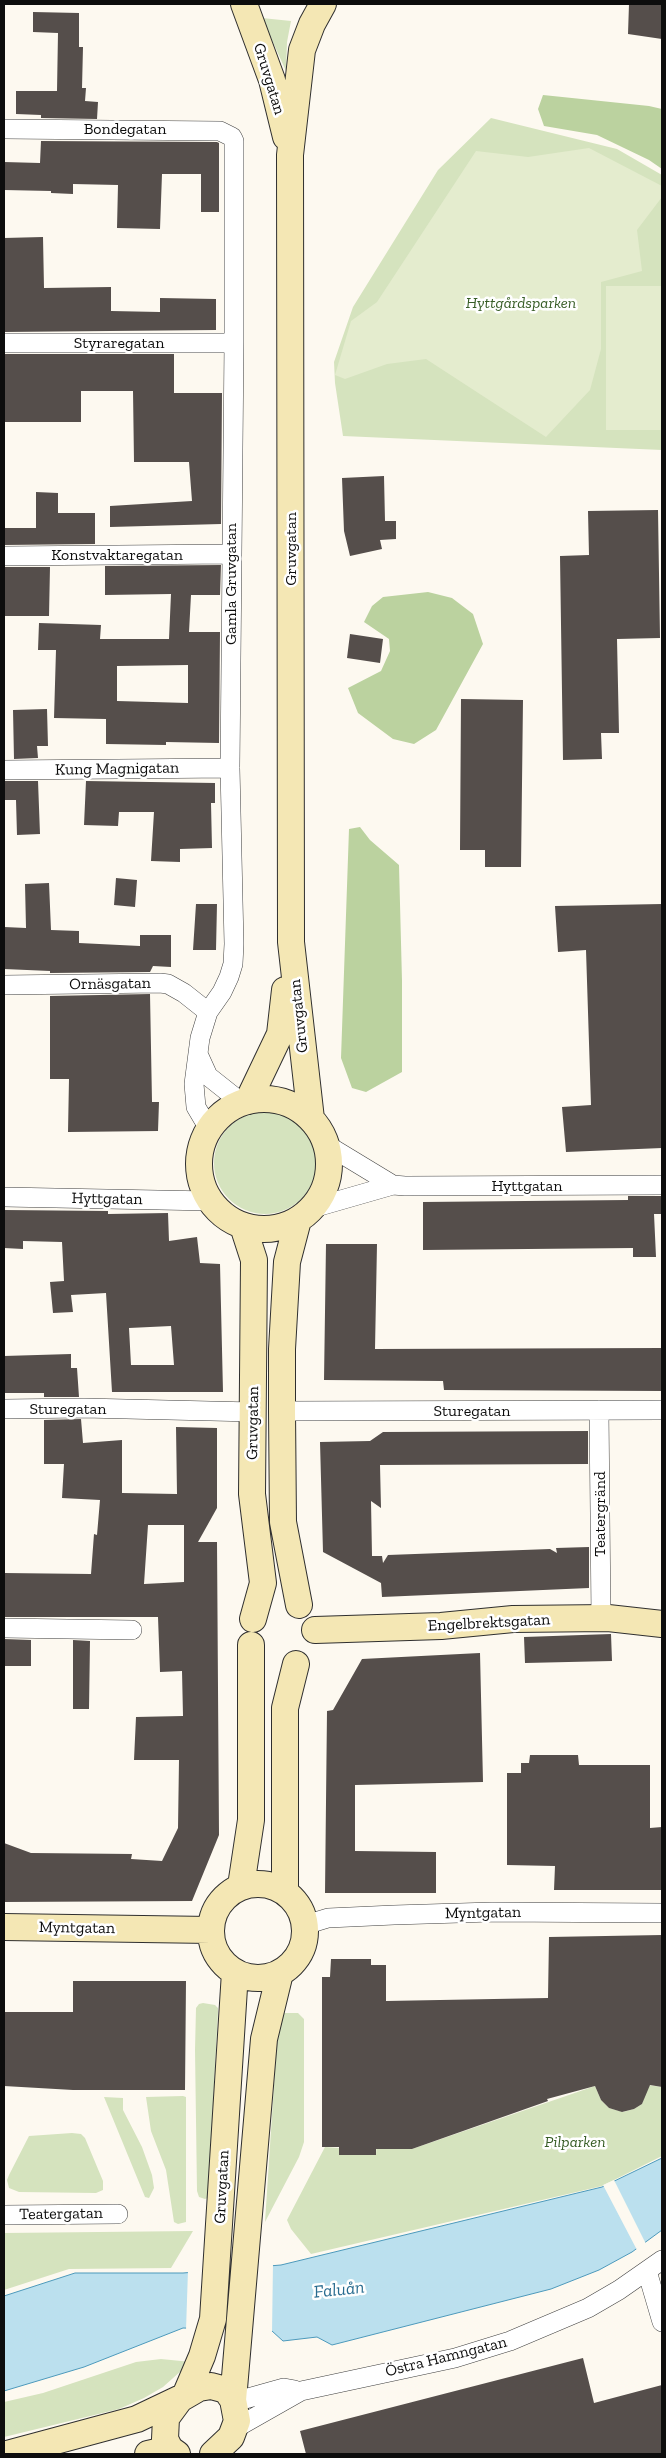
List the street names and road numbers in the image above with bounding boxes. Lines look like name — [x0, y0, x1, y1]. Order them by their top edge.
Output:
street label: Gruvgatan — [249, 41, 289, 117]
street label: Bondegatan — [84, 119, 166, 139]
street label: Styraregatan — [74, 333, 164, 353]
street label: Gruvgatan — [281, 512, 301, 586]
street label: Gamla Gruvgatan — [221, 523, 241, 645]
street label: Konstvaktaregatan — [51, 545, 183, 565]
street label: Kung Magnigatan — [55, 758, 179, 780]
street label: Ornäsgatan — [69, 974, 151, 994]
street label: Gruvgatan — [286, 978, 312, 1054]
street label: Hyttgatan — [492, 1176, 562, 1196]
street label: Hyttgatan — [71, 1189, 143, 1209]
street label: Gruvgatan — [243, 1386, 263, 1460]
street label: Sturegatan — [29, 1399, 107, 1419]
street label: Sturegatan — [433, 1401, 511, 1421]
street label: Teatergränd — [590, 1471, 610, 1557]
street label: Engelbrektsgatan — [427, 1610, 551, 1636]
street label: Myntgatan — [445, 1903, 521, 1923]
street label: Myntgatan — [39, 1918, 115, 1938]
street label: Gruvgatan — [210, 2150, 234, 2224]
street label: Teatergatan — [19, 2204, 103, 2224]
street label: Östra Hamngatan — [383, 2333, 509, 2381]

